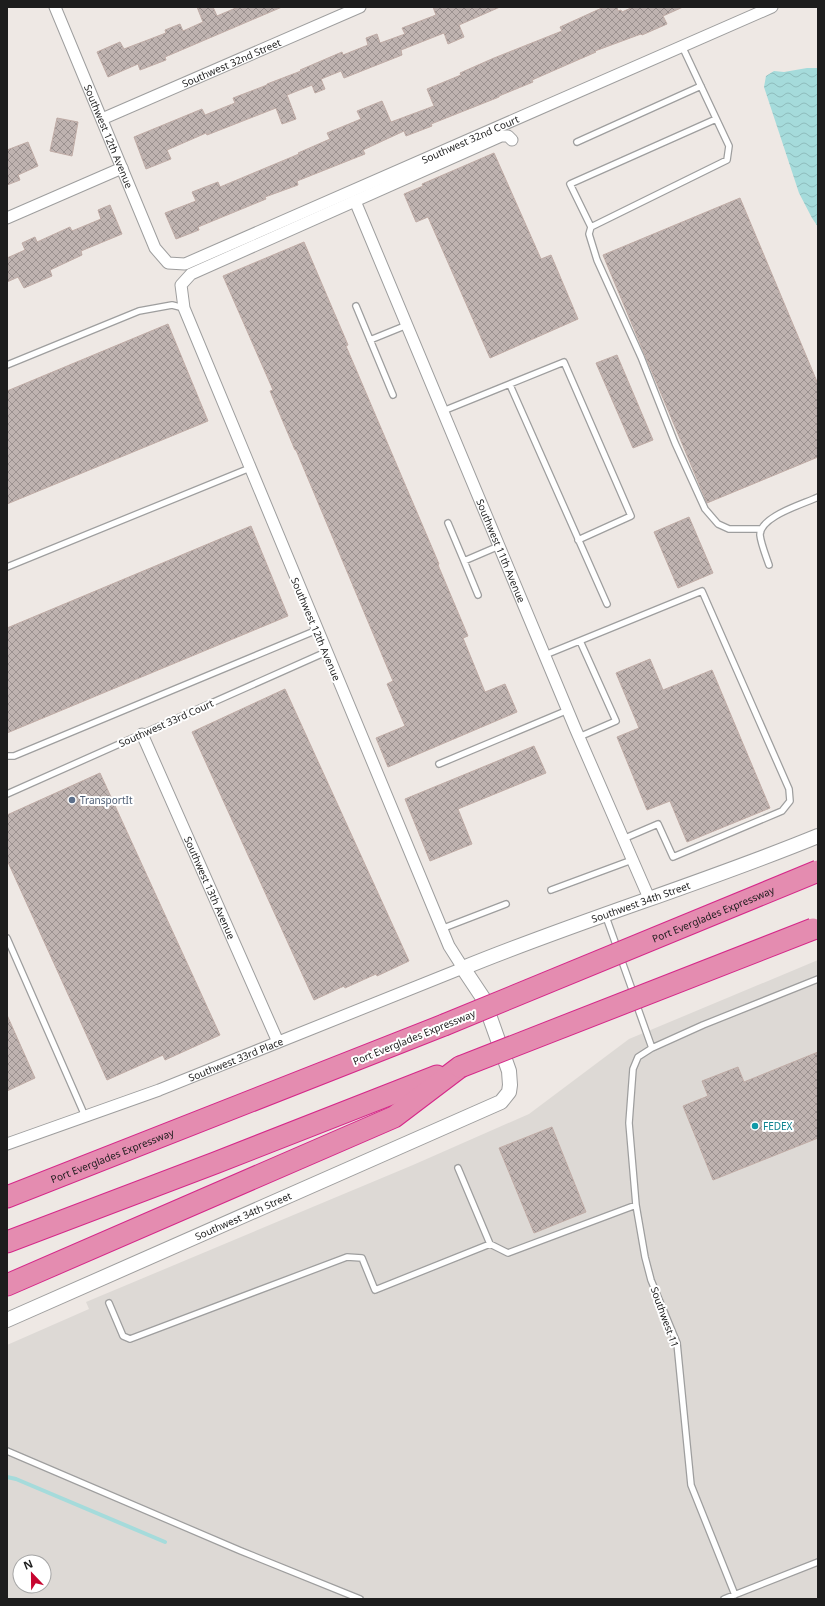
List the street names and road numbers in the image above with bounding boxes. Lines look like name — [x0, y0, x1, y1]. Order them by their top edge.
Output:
street label: Southwest 32nd Street — [180, 35, 283, 90]
street label: Southwest 12th Avenue — [81, 82, 137, 191]
street label: Southwest 32nd Court — [419, 112, 521, 167]
street label: Southwest 11th Avenue — [473, 497, 529, 605]
street label: Southwest 12th Avenue — [288, 575, 344, 683]
street label: Southwest 33rd Court — [116, 696, 216, 750]
street label: Southwest 13th Avenue — [181, 834, 239, 942]
street label: Southwest 34th Street — [589, 878, 692, 926]
street label: Port Everglades Expressway — [650, 882, 777, 946]
street label: Port Everglades Expressway — [351, 1006, 478, 1068]
street label: Southwest 33rd Place — [186, 1034, 286, 1085]
street label: Port Everglades Expressway — [49, 1125, 177, 1186]
street label: Southwest 34th Street — [193, 1188, 294, 1243]
street label: Southwest 11 — [648, 1285, 682, 1349]

